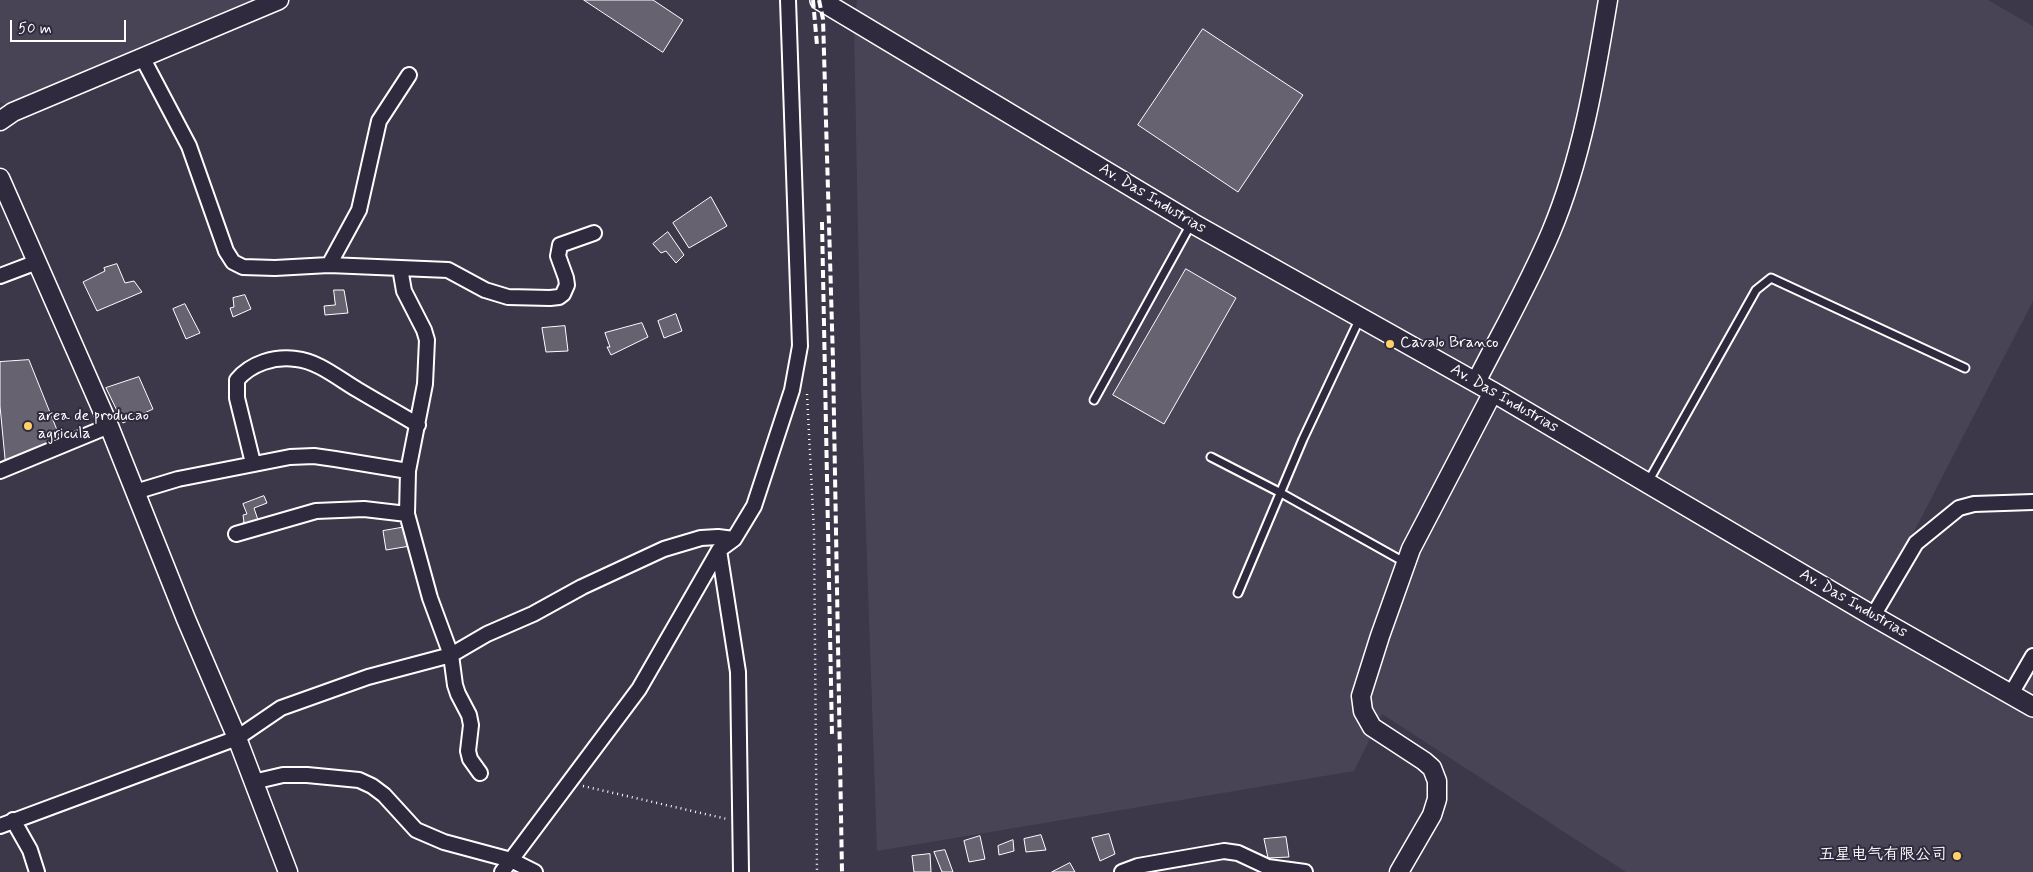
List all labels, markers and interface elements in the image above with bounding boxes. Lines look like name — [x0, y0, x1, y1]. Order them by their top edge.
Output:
scale bar — [12, 10, 129, 42]
text: 50 m — [18, 19, 52, 39]
street label: Av. Das Industrias — [1095, 159, 1209, 239]
place label: Cavalo Branco — [1400, 334, 1499, 354]
marker: Cavalo Branco — [1384, 338, 1396, 350]
street label: Av. Das Industrias — [1447, 360, 1561, 438]
place label: area de producao agricula — [38, 407, 149, 445]
marker: area de producao agricula — [22, 420, 34, 432]
street label: Av. Das Industrias — [1796, 565, 1910, 643]
place label: 五星电气有限公司 — [1819, 846, 1947, 866]
marker: 五星电气有限公司 — [1951, 850, 1963, 862]

